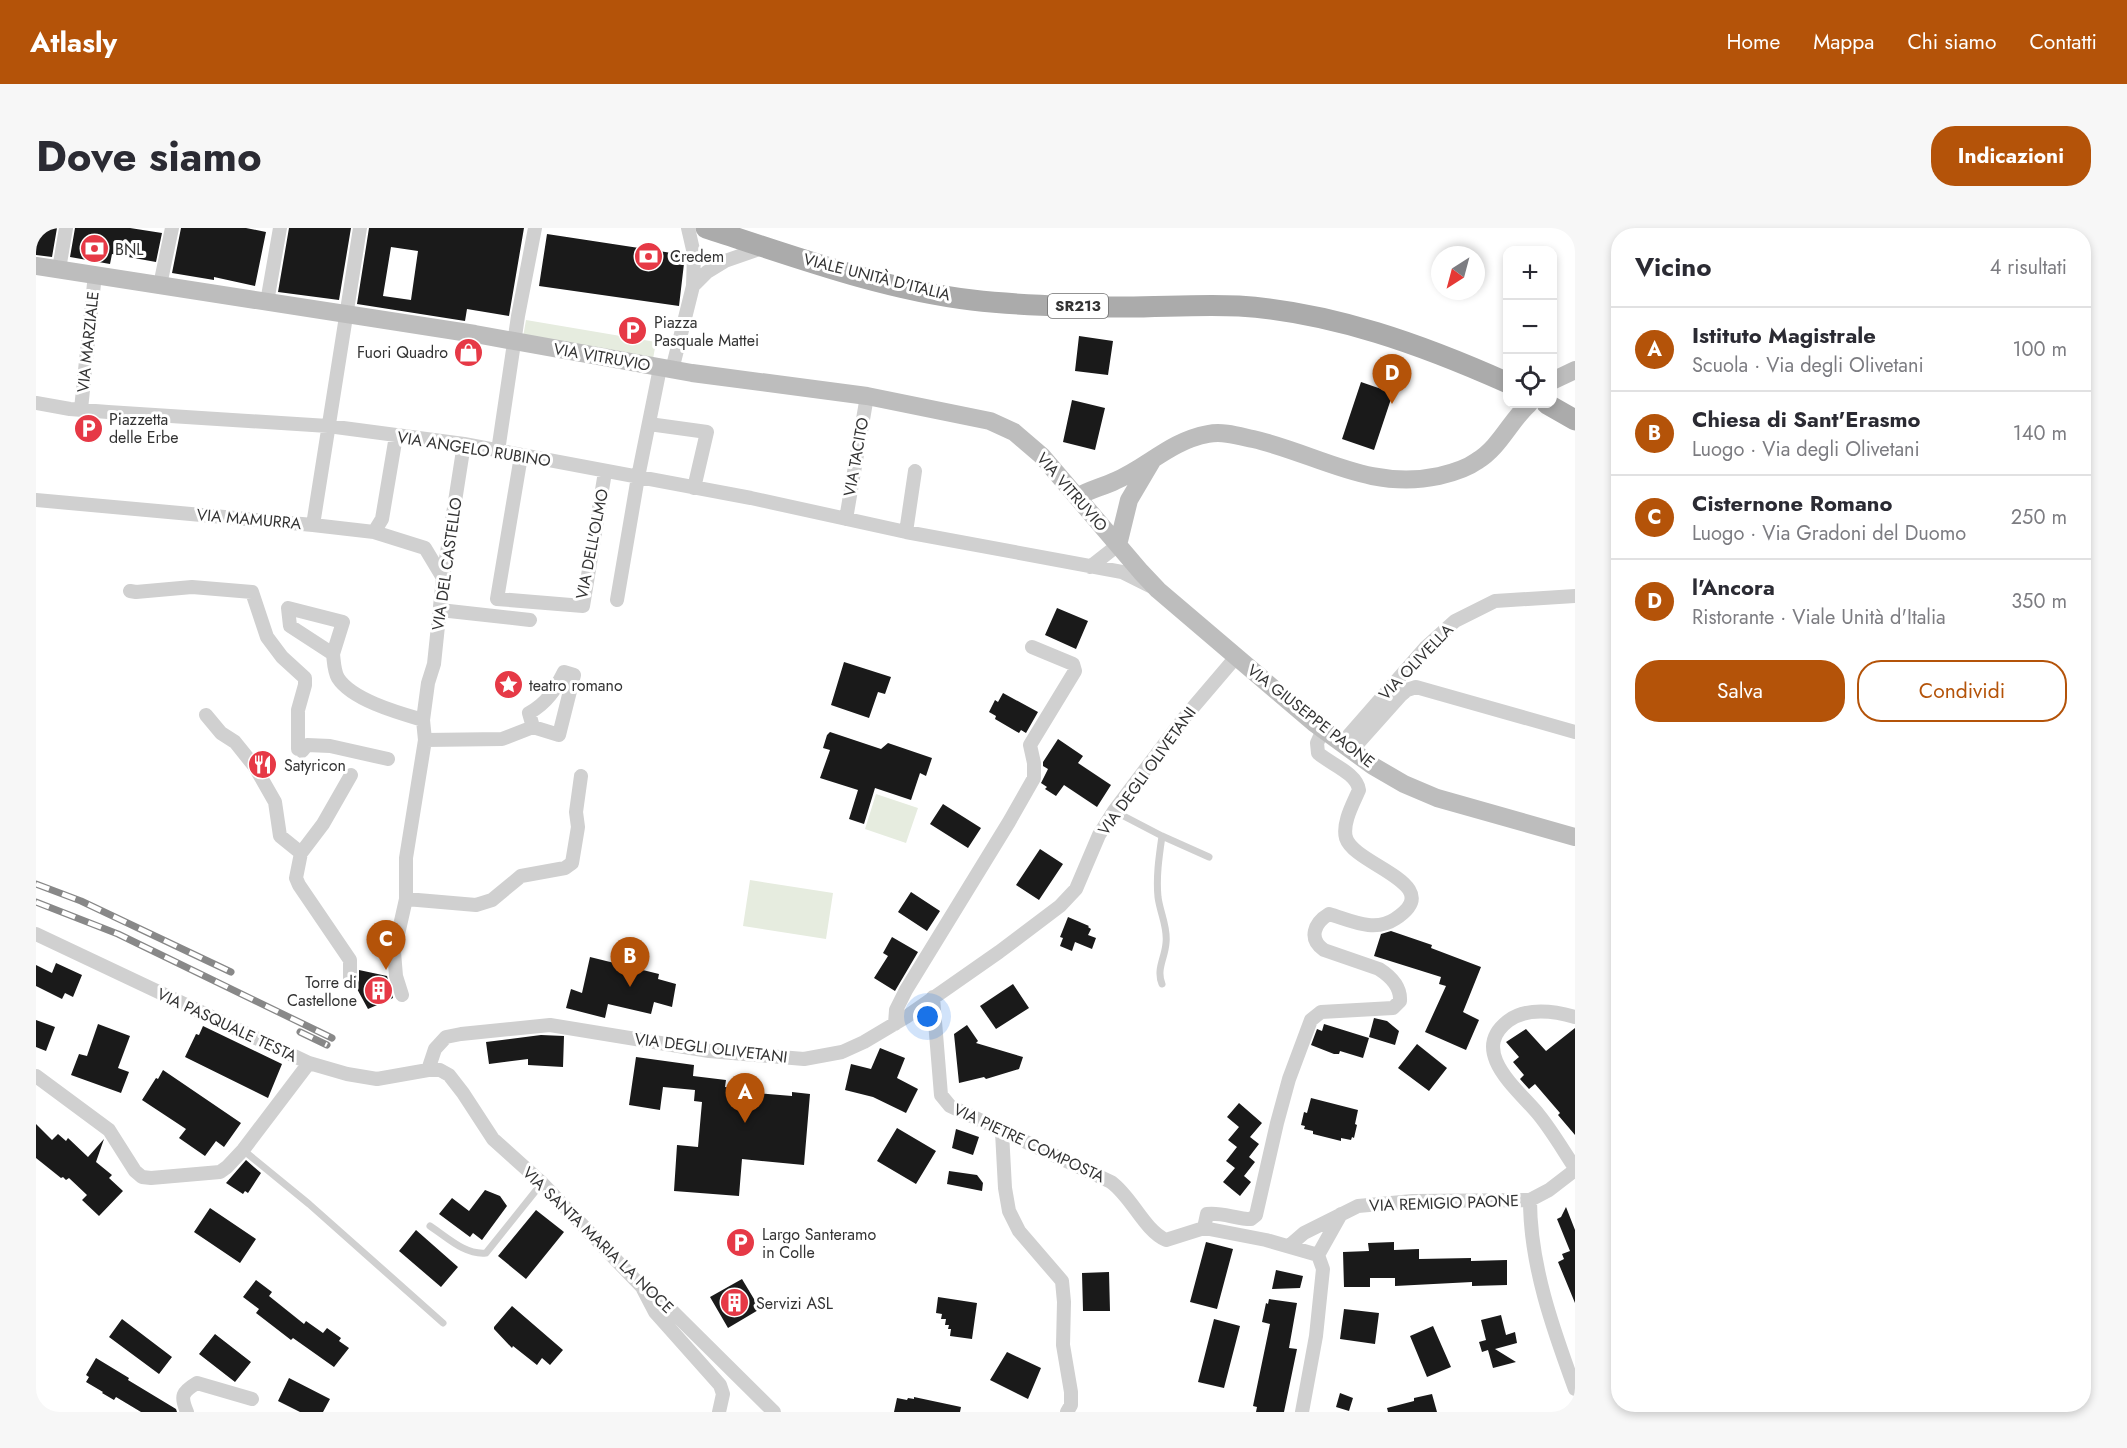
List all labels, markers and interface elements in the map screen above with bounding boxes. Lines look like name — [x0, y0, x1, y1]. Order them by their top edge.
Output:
text: Atlasly — [30, 22, 117, 63]
text: Home — [1727, 27, 1780, 57]
text: Mappa — [1813, 27, 1874, 57]
text: Chi siamo — [1907, 27, 1996, 57]
text: Contatti — [2029, 27, 2097, 57]
text: Dove siamo — [36, 126, 262, 187]
button: Indicazioni — [1931, 126, 2091, 186]
bank icon: BNL — [78, 233, 110, 265]
place label: BNL — [115, 238, 144, 261]
bank icon: Credem — [633, 240, 665, 272]
place label: Credem — [670, 245, 724, 268]
north arrow — [1431, 246, 1485, 300]
map controls — [1503, 246, 1557, 408]
button: + — [1503, 246, 1557, 300]
street label: VIALE UNITÀ D'ITALIA — [801, 248, 953, 307]
text: Vicino — [1635, 248, 1712, 286]
text: 4 risultati — [1990, 253, 2067, 282]
street label: VIA MARZIALE — [71, 290, 105, 394]
road number: SR213 — [1048, 294, 1108, 318]
button: − — [1503, 300, 1557, 354]
place label: Piazza Pasquale Mattei — [654, 311, 759, 352]
parking icon: Piazza Pasquale Mattei — [617, 315, 649, 347]
text: Istituto Magistrale — [1692, 319, 1876, 351]
text: A — [1647, 335, 1662, 364]
text: 100 m — [2012, 335, 2067, 364]
shop icon: Fuori Quadro — [453, 336, 485, 368]
street label: VIA VITRUVIO — [552, 337, 652, 377]
place label: Fuori Quadro — [357, 341, 448, 364]
text: Scuola · Via degli Olivetani — [1692, 351, 1924, 380]
pin: D — [1372, 354, 1412, 404]
button: locate — [1503, 354, 1557, 408]
text: Chiesa di Sant'Erasmo — [1692, 403, 1921, 435]
place label: Piazzetta delle Erbe — [109, 408, 178, 449]
parking icon: Piazzetta delle Erbe — [72, 412, 104, 444]
street label: VIA TACITO — [838, 416, 874, 498]
text: B — [1648, 419, 1661, 448]
text: 140 m — [2013, 419, 2067, 448]
street label: VIA ANGELO RUBINO — [396, 426, 552, 472]
text: Luogo · Via degli Olivetani — [1692, 435, 1920, 464]
street label: VIA VITRUVIO — [1031, 448, 1113, 536]
street label: VIA DELL'OLMO — [570, 487, 614, 601]
text: Cisternone Romano — [1692, 487, 1892, 519]
street label: VIA DEL CASTELLO — [426, 496, 468, 632]
street label: VIA MAMURRA — [196, 503, 303, 535]
text: C — [1647, 503, 1662, 532]
text: 250 m — [2011, 503, 2067, 532]
text: Luogo · Via Gradoni del Duomo — [1692, 519, 1966, 548]
text: l'Ancora — [1692, 571, 1775, 603]
text: D — [1647, 587, 1662, 616]
text: 350 m — [2011, 587, 2067, 616]
text: Ristorante · Viale Unità d'Italia — [1692, 603, 1946, 632]
street label: VIA OLIVELLA — [1374, 618, 1459, 705]
street label: VIA GIUSEPPE PAONE — [1242, 659, 1380, 773]
button: Salva — [1635, 660, 1845, 722]
button: Condividi — [1857, 660, 2067, 722]
place icon: teatro romano — [492, 669, 524, 701]
place label: teatro romano — [529, 674, 623, 697]
street label: VIA DEGLI OLIVETANI — [1093, 702, 1201, 840]
restaurant icon: Satyricon — [247, 749, 279, 781]
place label: Satyricon — [284, 754, 346, 777]
pin: C — [366, 920, 406, 970]
pin: B — [610, 938, 650, 987]
place label: Torre di Castellone — [287, 971, 357, 1012]
building icon: Torre di Castellone — [362, 975, 394, 1007]
street label: VIA PASQUALE TESTA — [153, 982, 301, 1068]
your location — [913, 1002, 942, 1031]
street label: VIA DEGLI OLIVETANI — [633, 1027, 789, 1069]
pin: A — [726, 1074, 764, 1123]
street label: VIA PIETRE COMPOSTA — [950, 1098, 1109, 1188]
street label: VIA SANTA MARIA LA NOCE — [517, 1161, 679, 1319]
street label: VIA REMIGIO PAONE — [1369, 1189, 1519, 1217]
place label: Largo Santeramo in Colle — [762, 1223, 876, 1264]
parking icon: Largo Santeramo in Colle — [725, 1227, 757, 1259]
building icon: Servizi ASL — [719, 1287, 751, 1319]
place label: Servizi ASL — [756, 1292, 834, 1315]

